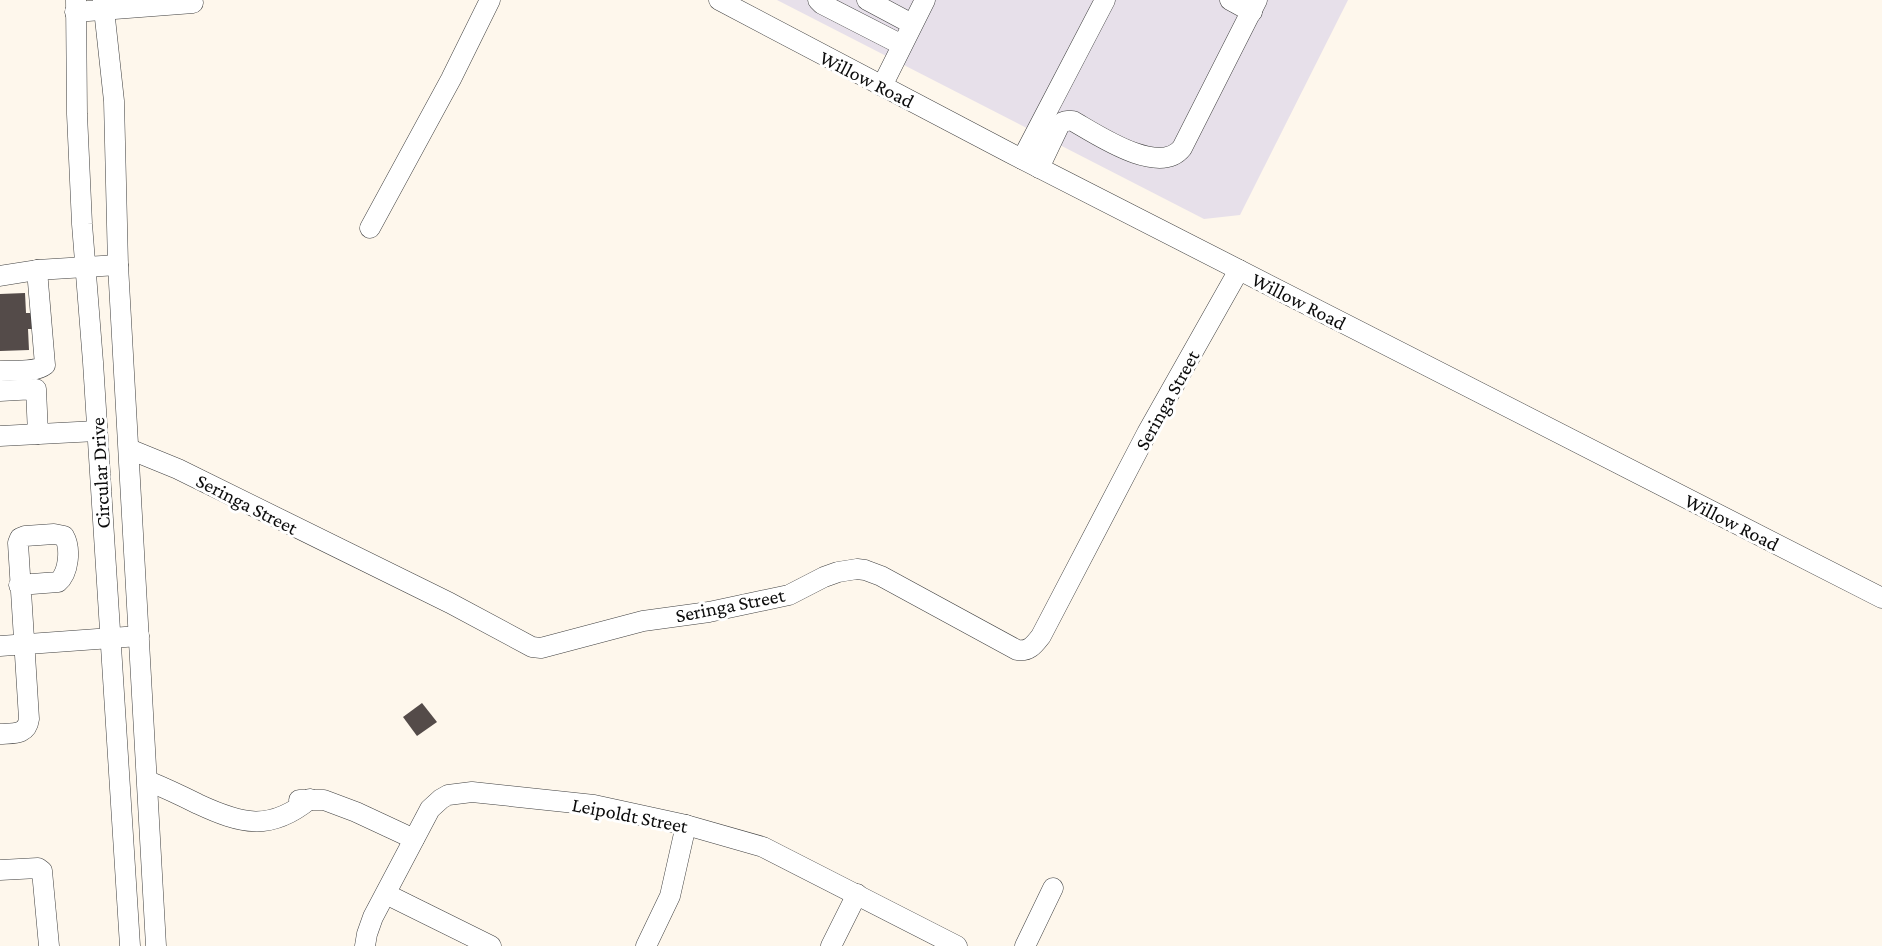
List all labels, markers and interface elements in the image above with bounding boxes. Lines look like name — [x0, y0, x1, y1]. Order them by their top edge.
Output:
street label: Willow Road — [816, 46, 918, 112]
street label: Willow Road — [1248, 268, 1350, 334]
street label: Seringa Street — [1131, 346, 1205, 454]
street label: Circular Drive — [86, 417, 114, 529]
street label: Seringa Street — [192, 469, 302, 540]
street label: Willow Road — [1681, 489, 1783, 555]
street label: Seringa Street — [674, 584, 787, 627]
street label: Leipoldt Street — [570, 793, 690, 838]

